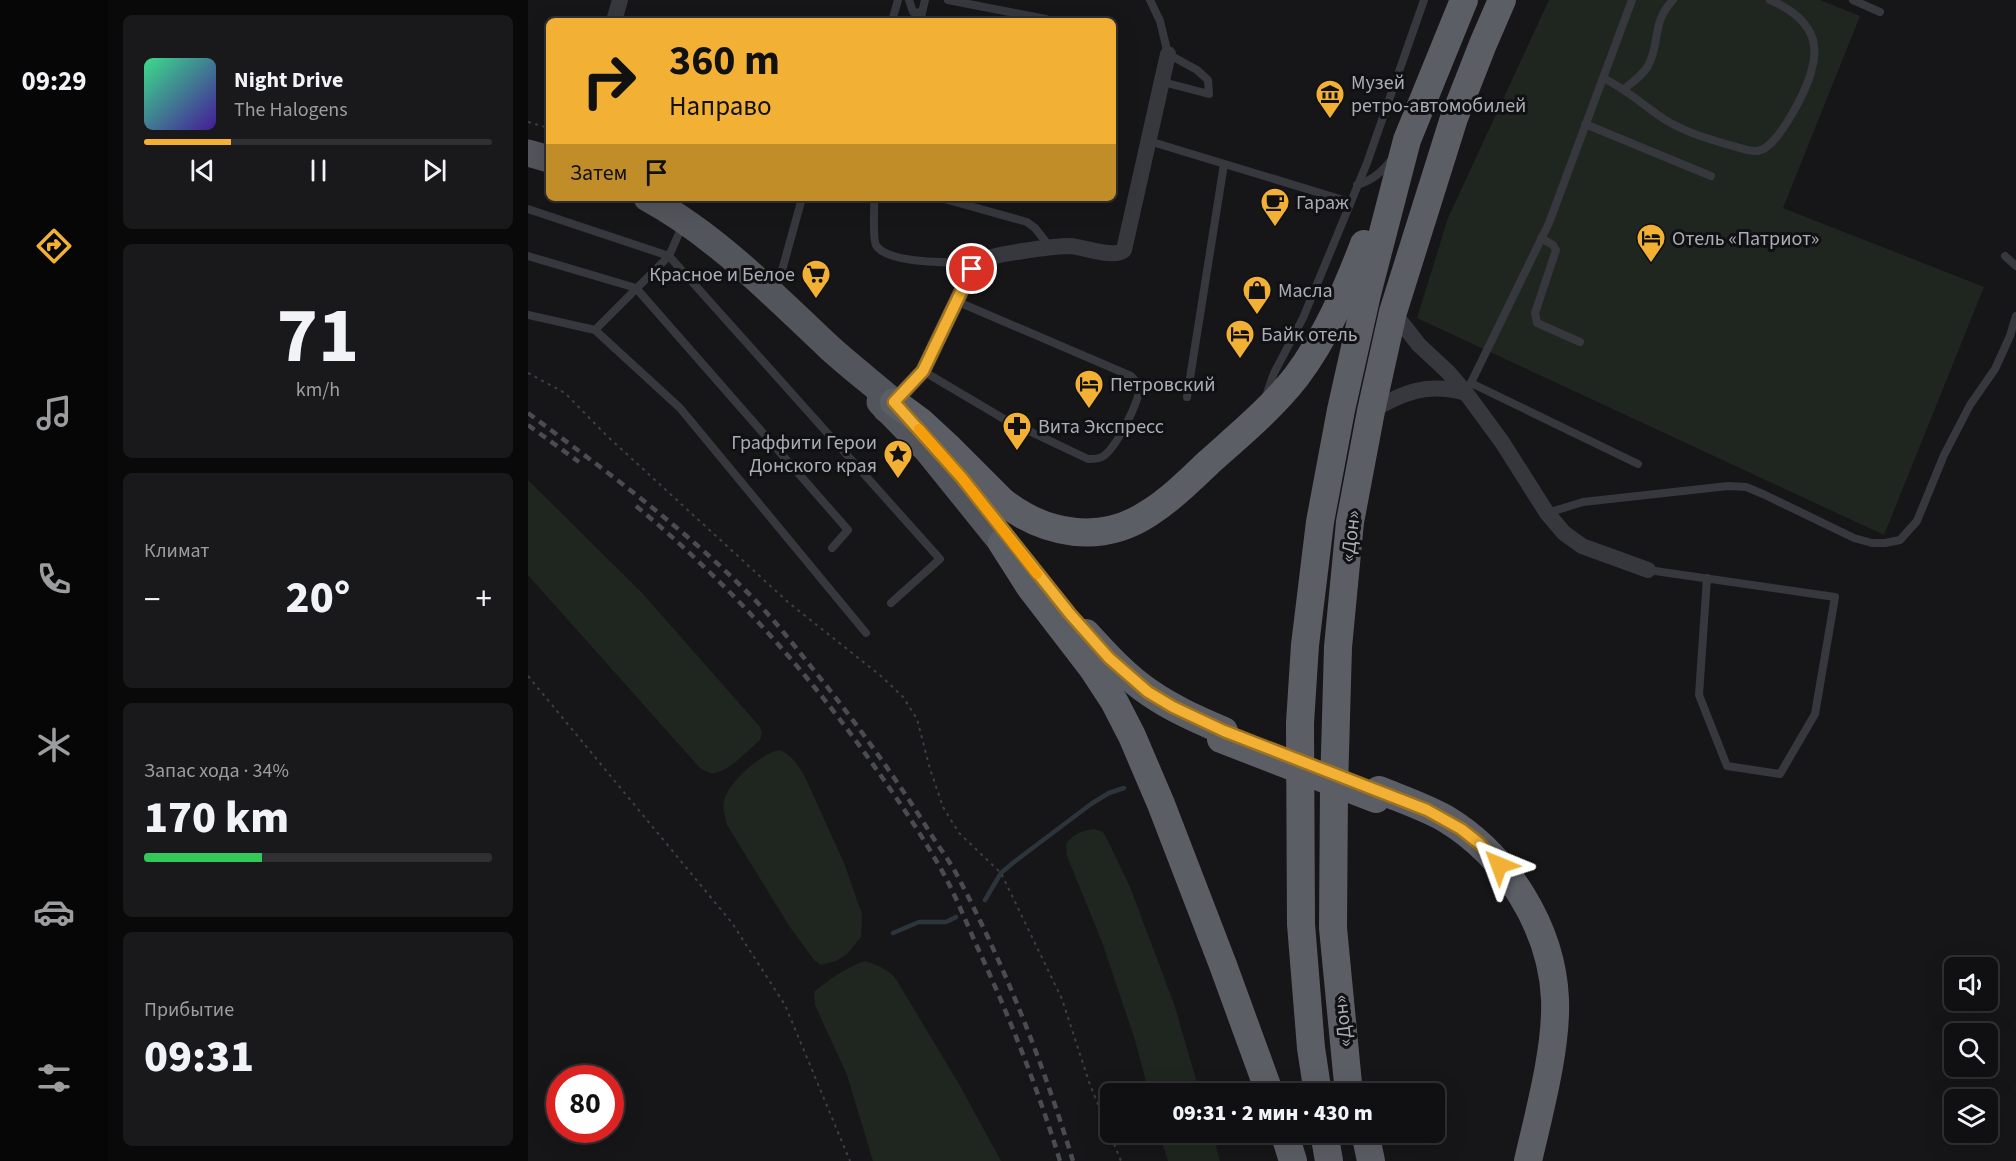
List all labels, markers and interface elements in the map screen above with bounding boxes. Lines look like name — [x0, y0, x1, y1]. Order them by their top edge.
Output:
text: 360 m — [669, 31, 780, 91]
icon: right — [570, 42, 648, 120]
text: 09:29 — [21, 62, 87, 101]
text: Night Drive — [234, 64, 343, 96]
place label: Музей ретро-автомобилей — [1351, 69, 1526, 120]
museum icon: Музей ретро-автомобилей — [1314, 78, 1346, 120]
text: Направо — [669, 87, 772, 126]
text: The Halogens — [234, 96, 348, 124]
icon: previous — [186, 154, 219, 187]
icon: pause — [302, 154, 335, 187]
icon: next — [418, 154, 451, 187]
icon: arrive — [640, 156, 673, 189]
text: Затем — [570, 157, 628, 189]
cafe icon: Гараж — [1259, 186, 1291, 228]
place label: Гараж — [1296, 189, 1349, 217]
hotel icon: Отель «Патриот» — [1635, 222, 1667, 264]
icon: directions — [33, 225, 75, 267]
place label: Отель «Патриот» — [1672, 225, 1819, 253]
pin — [946, 243, 997, 294]
icon: arrive — [955, 252, 988, 285]
supermarket icon: Красное и Белое — [800, 258, 832, 300]
place label: Красное и Белое — [649, 261, 795, 289]
shop icon: Масла — [1241, 274, 1273, 316]
place label: Масла — [1278, 277, 1333, 305]
text: 71 — [277, 281, 359, 392]
hotel icon: Байк отель — [1224, 318, 1256, 360]
place label: Байк отель — [1261, 321, 1358, 349]
hotel icon: Петровский — [1073, 368, 1105, 410]
place label: Петровский — [1110, 371, 1216, 399]
text: km/h — [296, 376, 340, 404]
icon: music — [33, 392, 75, 434]
pharmacy icon: Вита Экспресс — [1001, 410, 1033, 452]
place label: Вита Экспресс — [1038, 413, 1164, 441]
place label: Граффити Герои Донского края — [731, 429, 877, 480]
place icon: Граффити Герои Донского края — [882, 438, 914, 480]
street label: «Дон» — [1334, 509, 1368, 564]
text: Климат — [144, 537, 210, 565]
icon: phone — [33, 558, 75, 600]
text: 20° — [286, 566, 350, 630]
text: − — [144, 576, 160, 623]
text: + — [476, 576, 492, 623]
icon: climate — [33, 724, 75, 766]
text: Запас хода · 34% — [144, 757, 289, 785]
text: 170 km — [144, 786, 289, 850]
position arrow — [1467, 833, 1531, 897]
icon: car — [33, 891, 75, 933]
map controls — [1944, 957, 1998, 1143]
button: sound — [1944, 957, 1998, 1011]
street label: «Дон» — [1326, 993, 1360, 1048]
text: Прибытие — [144, 996, 234, 1024]
button: search — [1944, 1023, 1998, 1077]
text: 09:31 — [144, 1025, 254, 1089]
icon: filters — [33, 1057, 75, 1099]
speed limit sign: 80 — [546, 1065, 624, 1143]
button: layers — [1944, 1089, 1998, 1143]
text: 09:31 · 2 мин · 430 m — [1172, 1097, 1373, 1129]

